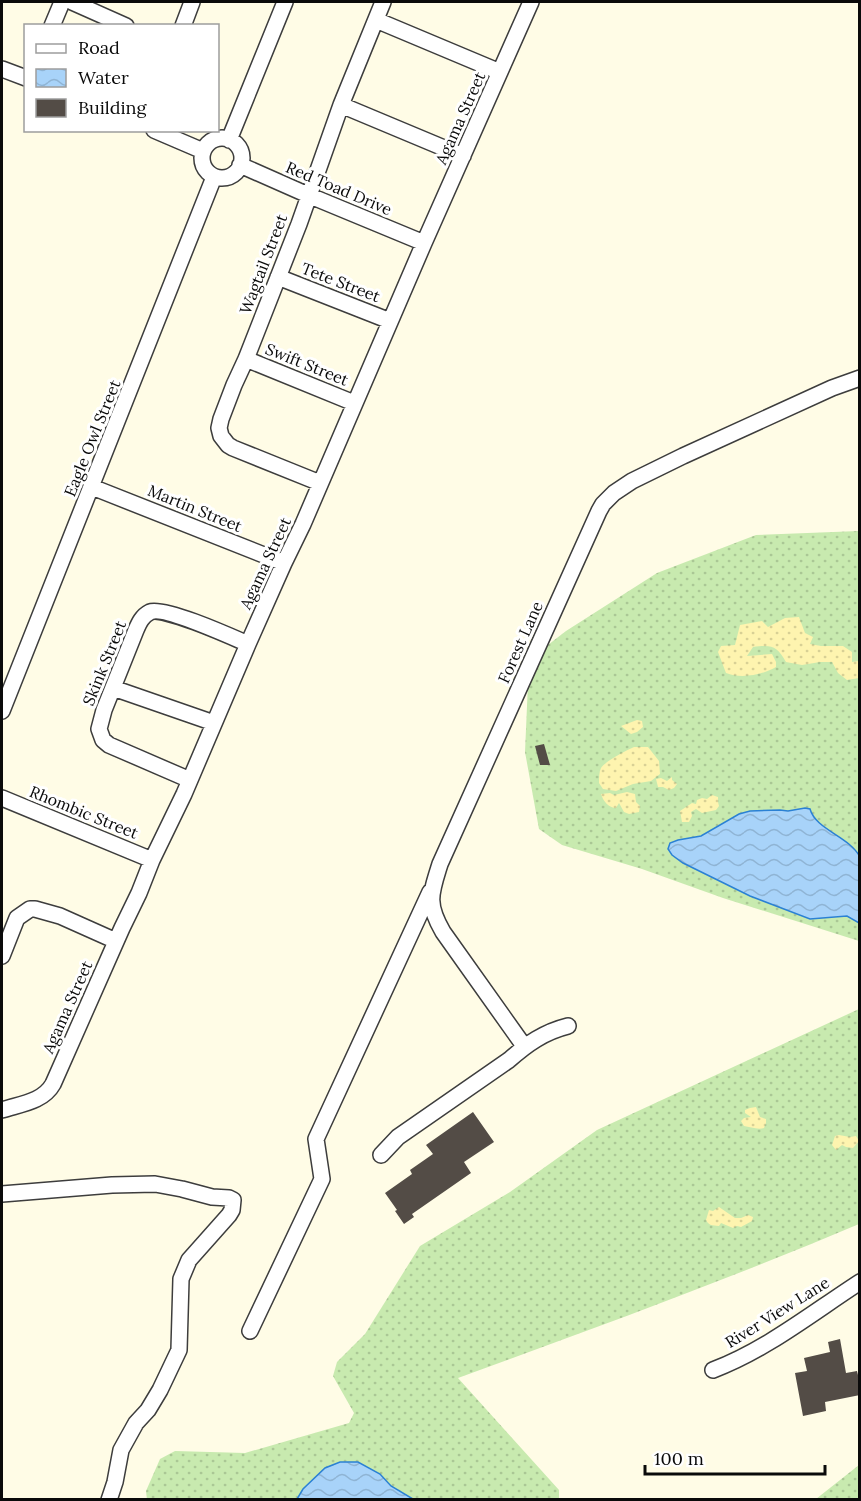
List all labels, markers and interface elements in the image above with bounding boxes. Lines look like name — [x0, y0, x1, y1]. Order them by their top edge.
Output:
legend — [24, 24, 219, 132]
text: Road — [78, 36, 120, 59]
text: Water — [78, 66, 129, 89]
street label: Agama Street — [430, 68, 490, 168]
text: Building — [78, 96, 148, 119]
street label: Red Toad Drive — [283, 157, 395, 219]
street label: Wagtail Street — [235, 211, 291, 317]
street label: Tete Street — [299, 258, 384, 306]
street label: Swift Street — [263, 338, 352, 390]
street label: Eagle Owl Street — [59, 376, 125, 499]
street label: Martin Street — [145, 480, 246, 536]
street label: Agama Street — [235, 513, 295, 613]
street label: Forest Lane — [493, 598, 547, 686]
street label: Skink Street — [78, 617, 130, 708]
street label: Rhombic Street — [27, 781, 142, 843]
street label: Agama Street — [37, 957, 97, 1057]
street label: River View Lane — [721, 1272, 833, 1352]
scale bar — [645, 1438, 825, 1476]
text: 100 m — [654, 1447, 704, 1470]

